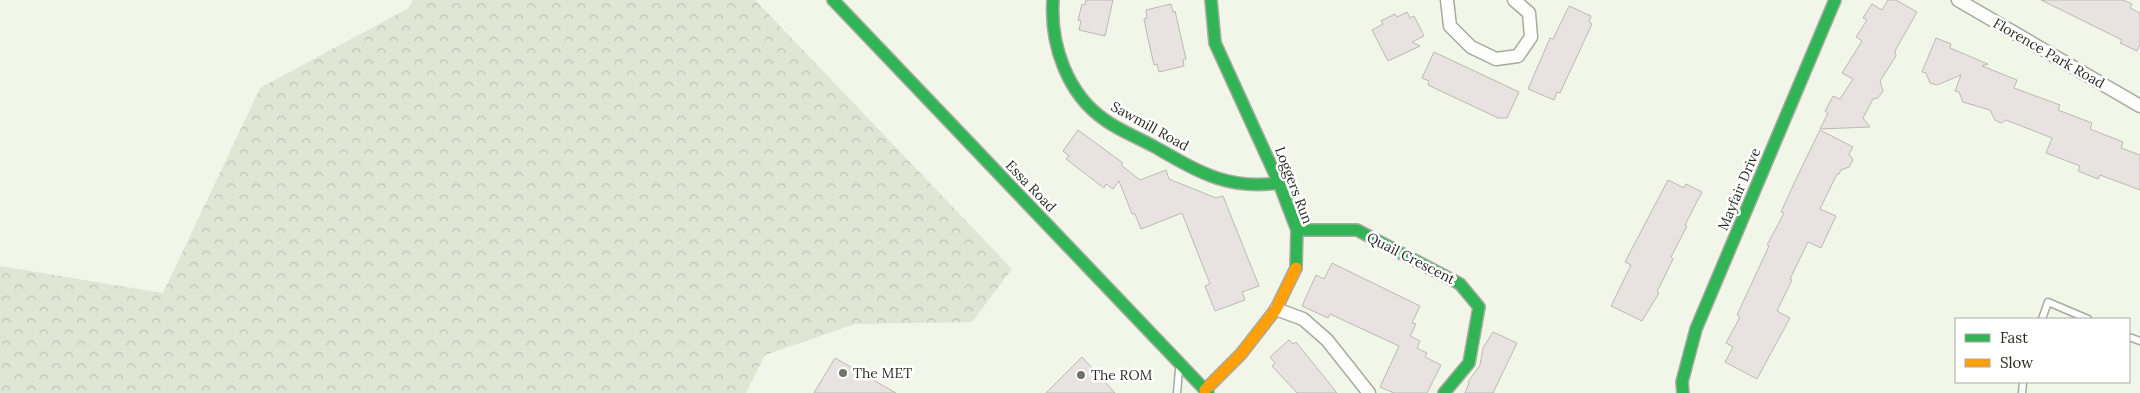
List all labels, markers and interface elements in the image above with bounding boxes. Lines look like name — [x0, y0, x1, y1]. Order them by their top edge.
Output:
street label: Florence Park Road — [1990, 14, 2108, 92]
street label: Sawmill Road — [1108, 97, 1192, 155]
street label: Loggers Run — [1271, 144, 1317, 227]
street label: Mayfair Drive — [1714, 145, 1765, 233]
street label: Essa Road — [1002, 156, 1060, 216]
street label: Quail Crescent — [1364, 228, 1459, 288]
legend — [1955, 318, 2130, 383]
text: Fast — [2000, 328, 2028, 347]
text: Slow — [2000, 353, 2033, 372]
place label: The MET — [853, 364, 912, 382]
place label: The ROM — [1091, 366, 1152, 384]
marker: The MET — [837, 367, 849, 379]
marker: The ROM — [1075, 369, 1087, 381]

